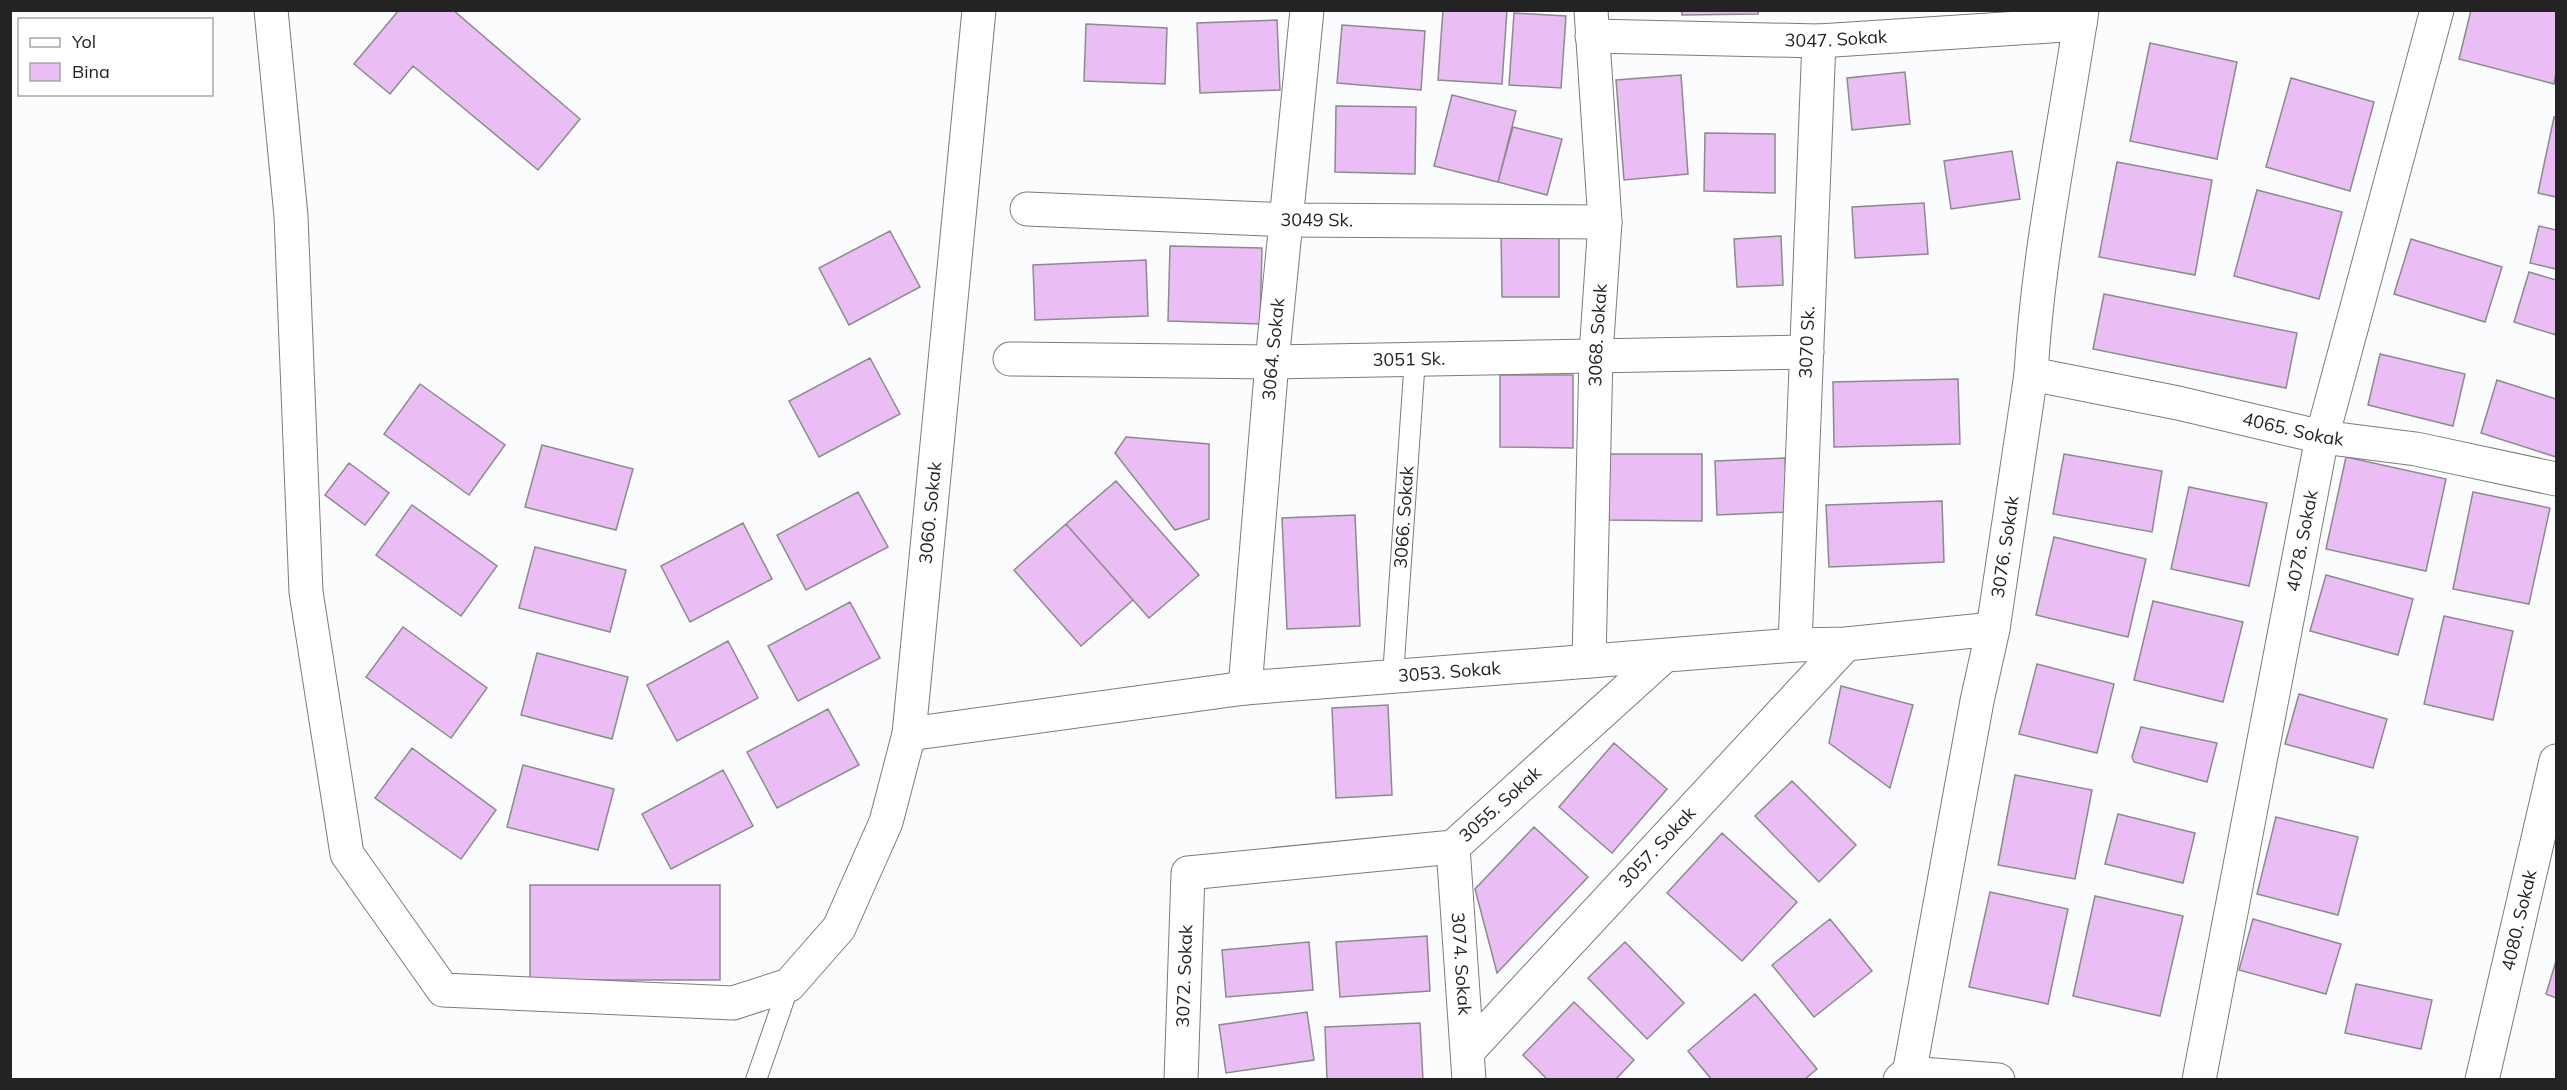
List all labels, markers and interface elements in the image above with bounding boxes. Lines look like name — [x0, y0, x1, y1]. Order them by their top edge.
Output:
legend — [18, 18, 213, 96]
street label: 3047. Sokak — [1784, 25, 1889, 52]
text: Yol — [71, 30, 96, 53]
text: Bina — [72, 60, 110, 83]
street label: 3049 Sk. — [1280, 208, 1353, 231]
street label: 3068. Sokak — [1583, 282, 1612, 387]
street label: 3064. Sokak — [1257, 296, 1289, 401]
street label: 3070 Sk. — [1794, 305, 1819, 379]
street label: 3051 Sk. — [1372, 347, 1446, 371]
street label: 4065. Sokak — [2240, 407, 2346, 451]
street label: 3060. Sokak — [913, 460, 946, 565]
street label: 3066. Sokak — [1388, 465, 1419, 569]
street label: 4078. Sokak — [2281, 487, 2323, 593]
street label: 3076. Sokak — [1986, 494, 2024, 599]
street label: 3053. Sokak — [1397, 656, 1502, 687]
street label: 3055. Sokak — [1454, 760, 1546, 847]
street label: 3057. Sokak — [1613, 801, 1701, 892]
street label: 4080. Sokak — [2496, 867, 2542, 973]
street label: 3074. Sokak — [1447, 912, 1477, 1016]
street label: 3072. Sokak — [1171, 924, 1197, 1028]

